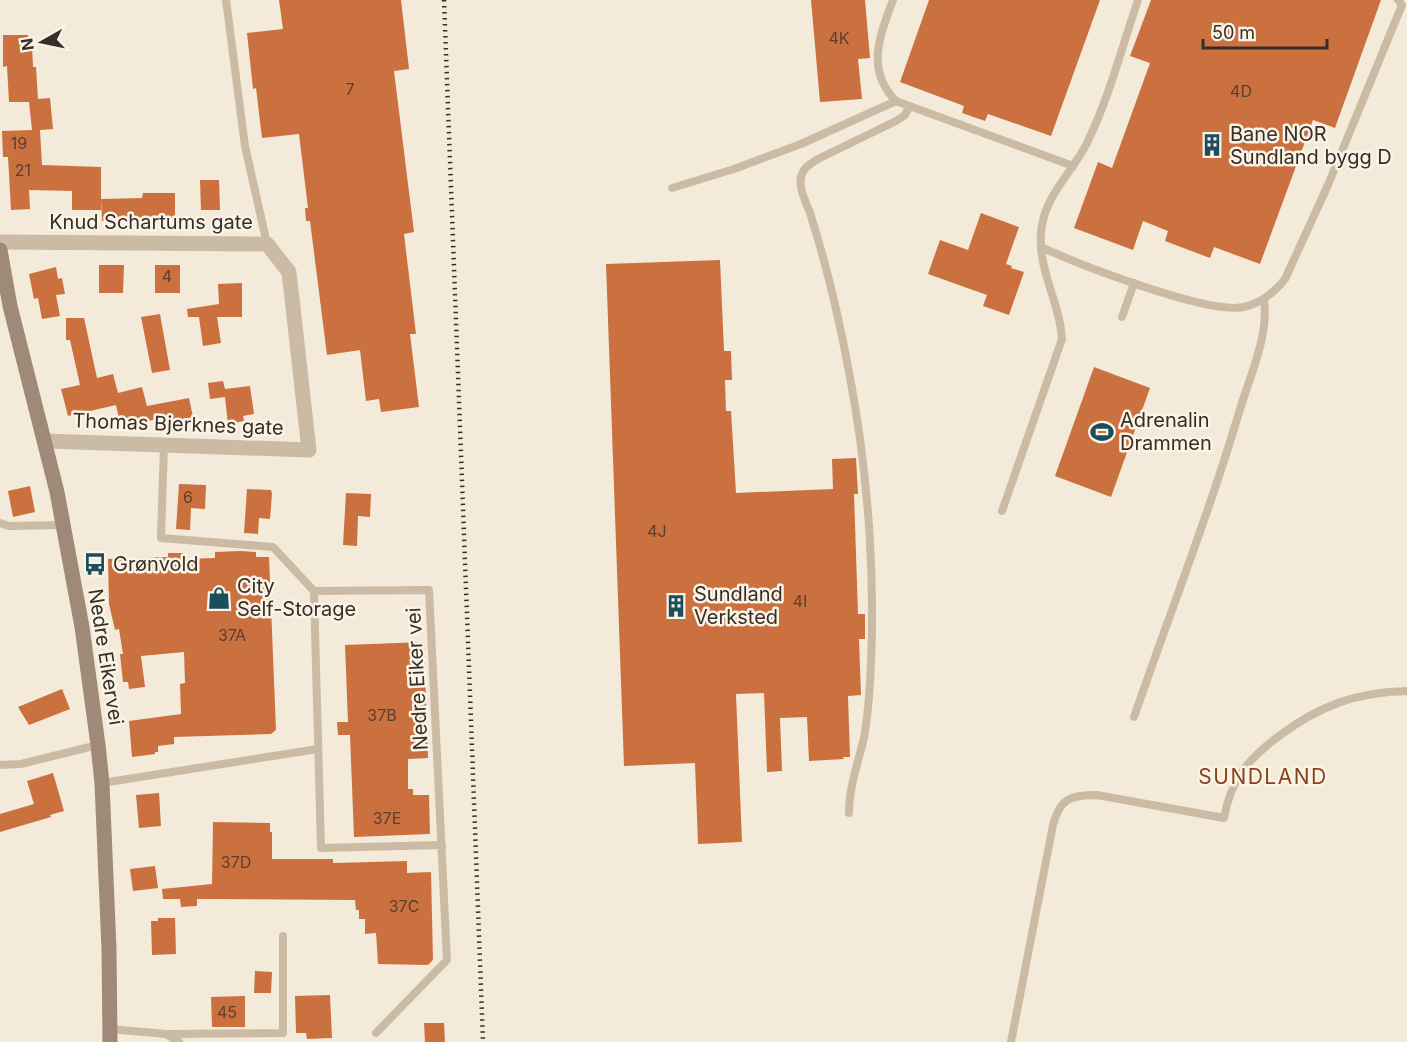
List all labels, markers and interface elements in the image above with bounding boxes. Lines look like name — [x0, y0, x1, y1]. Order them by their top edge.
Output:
north arrow — [12, 12, 72, 72]
scale bar — [1203, 12, 1328, 50]
text: 50 m — [1212, 22, 1255, 43]
house number: 4K — [828, 28, 850, 48]
text: N — [16, 37, 38, 52]
house number: 7 — [345, 79, 355, 99]
house number: 4D — [1230, 81, 1252, 101]
place label: Bane NOR Sundland bygg D — [1230, 122, 1392, 169]
building icon: Bane NOR Sundland bygg D — [1199, 132, 1225, 158]
house number: 19 — [11, 133, 27, 153]
house number: 21 — [15, 160, 31, 180]
street label: Knud Schartums gate — [49, 210, 253, 234]
house number: 4 — [162, 266, 172, 286]
street label: Thomas Bjerknes gate — [72, 408, 284, 440]
place label: Adrenalin Drammen — [1120, 408, 1212, 455]
sports icon: Adrenalin Drammen — [1089, 419, 1115, 445]
house number: 6 — [183, 487, 193, 507]
house number: 4J — [647, 521, 667, 541]
bus stop icon: Grønvold — [82, 551, 108, 577]
place label: Grønvold — [113, 552, 199, 576]
place label: City Self-Storage — [237, 574, 356, 621]
place label: Sundland Verksted — [694, 582, 783, 629]
shop icon: City Self-Storage — [206, 585, 232, 611]
street label: Nedre Eikervei — [83, 587, 129, 727]
house number: 4I — [793, 591, 807, 611]
building icon: Sundland Verksted — [663, 593, 689, 619]
street label: Nedre Eiker vei — [401, 607, 433, 751]
house number: 37A — [218, 625, 246, 645]
house number: 37B — [367, 705, 397, 725]
district label: SUNDLAND — [1198, 764, 1328, 789]
house number: 37E — [373, 808, 401, 828]
house number: 37D — [221, 852, 251, 872]
house number: 37C — [389, 896, 419, 916]
house number: 45 — [217, 1002, 237, 1022]

